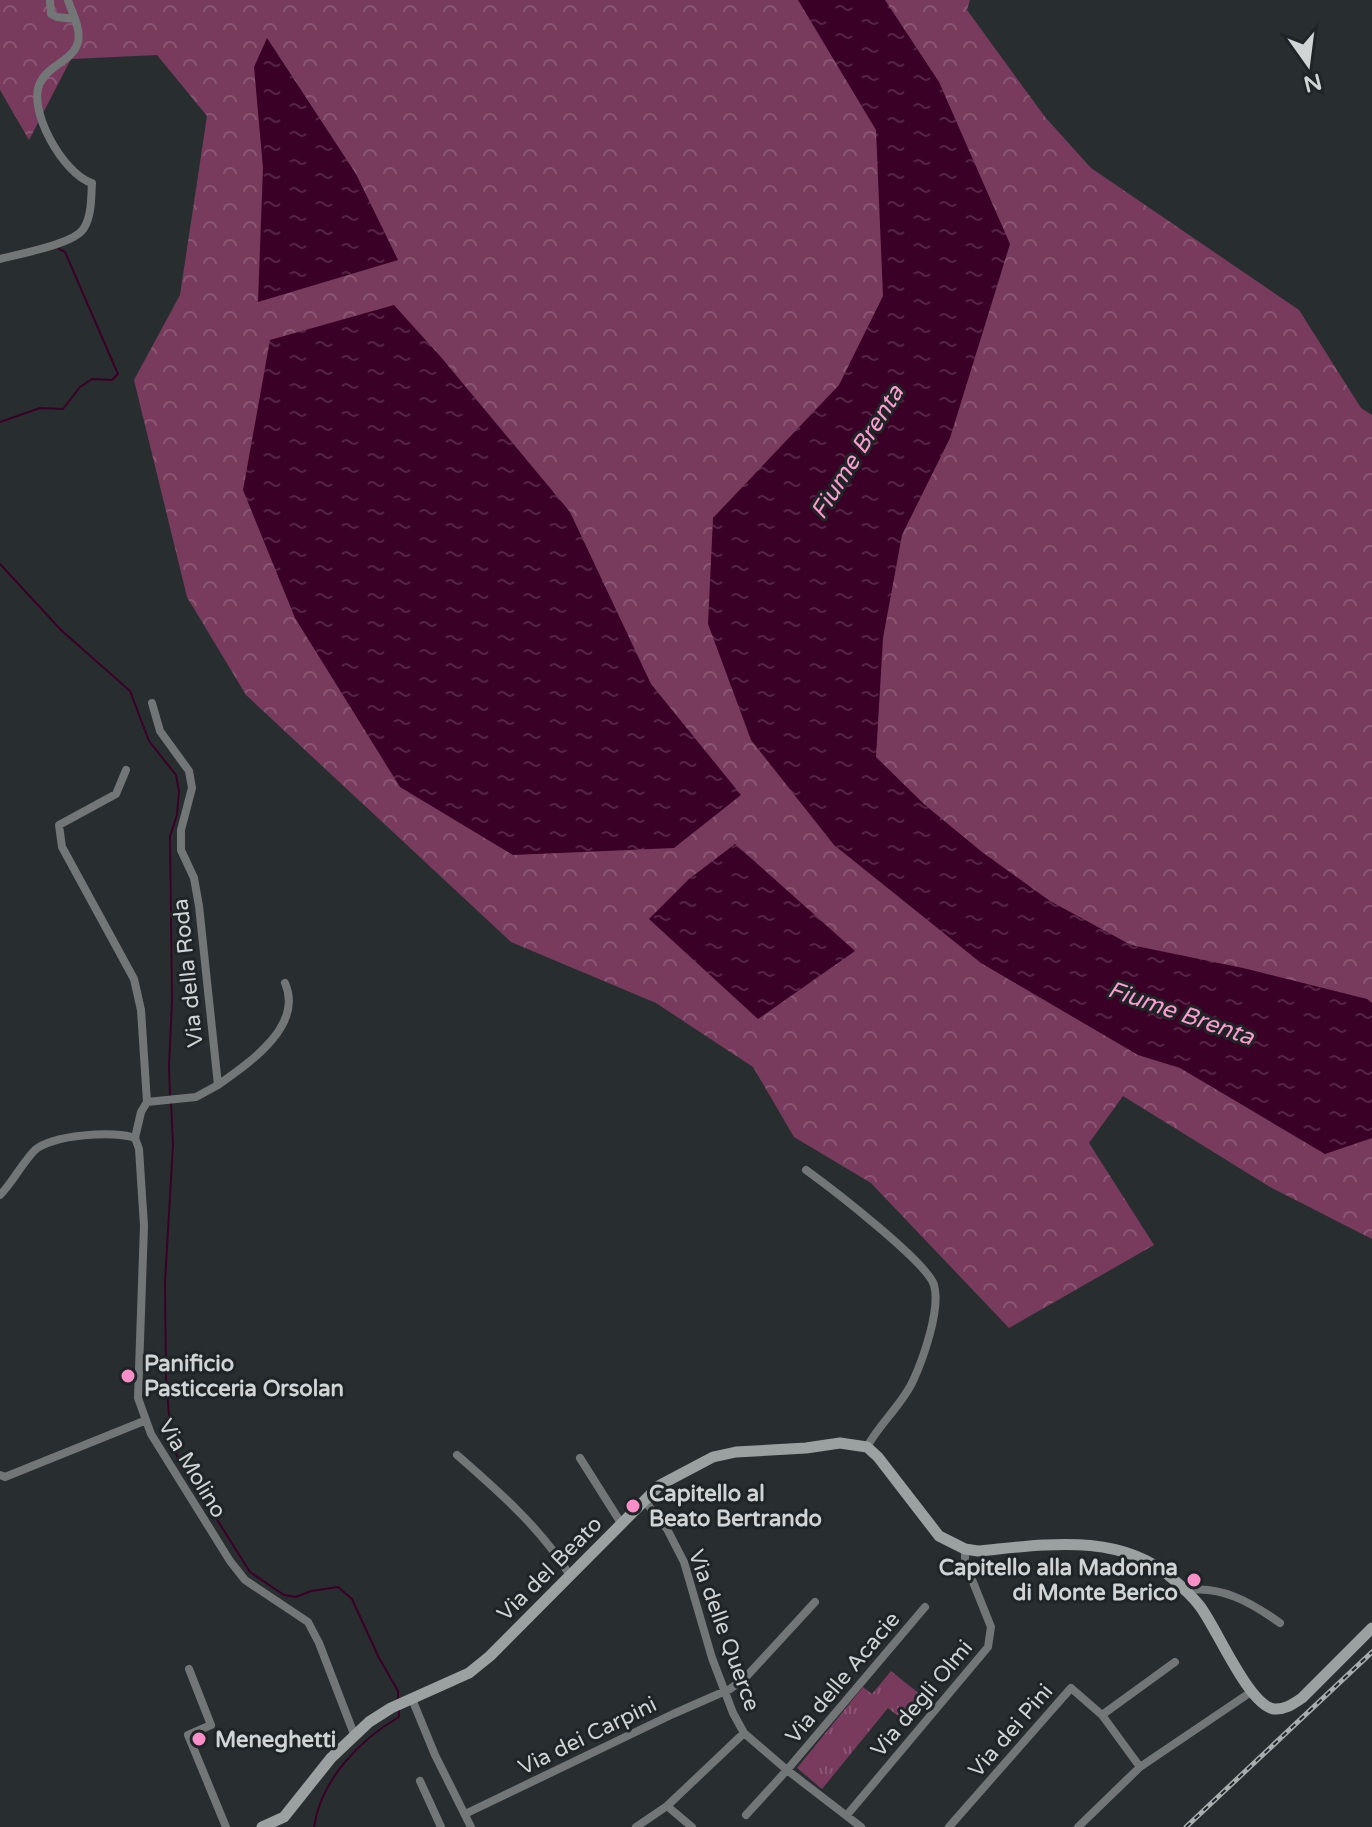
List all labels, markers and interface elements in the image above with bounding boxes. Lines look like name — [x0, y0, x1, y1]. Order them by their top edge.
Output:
north arrow — [1268, 24, 1348, 104]
text: N — [1301, 68, 1324, 97]
water label: Fiume Brenta — [805, 379, 910, 525]
street label: Via della Roda — [167, 897, 209, 1048]
water label: Fiume Brenta — [1104, 975, 1258, 1052]
place label: Panificio Pasticceria Orsolan — [144, 1351, 344, 1402]
marker: Panificio Pasticceria Orsolan — [119, 1367, 137, 1385]
street label: Via Molino — [152, 1414, 232, 1523]
place label: Capitello al Beato Bertrando — [649, 1481, 822, 1532]
marker: Capitello al Beato Bertrando — [624, 1497, 642, 1515]
street label: Via del Beato — [492, 1511, 608, 1627]
street label: Via delle Querce — [683, 1546, 765, 1715]
place label: Capitello alla Madonna di Monte Berico — [939, 1555, 1178, 1606]
marker: Capitello alla Madonna di Monte Berico — [1185, 1571, 1203, 1589]
street label: Via delle Acacie — [780, 1606, 905, 1749]
street label: Via degli Olmi — [865, 1635, 978, 1762]
street label: Via dei Pini — [963, 1679, 1058, 1783]
street label: Via dei Carpini — [514, 1691, 661, 1781]
place label: Meneghetti — [215, 1727, 336, 1753]
marker: Meneghetti — [190, 1730, 208, 1748]

